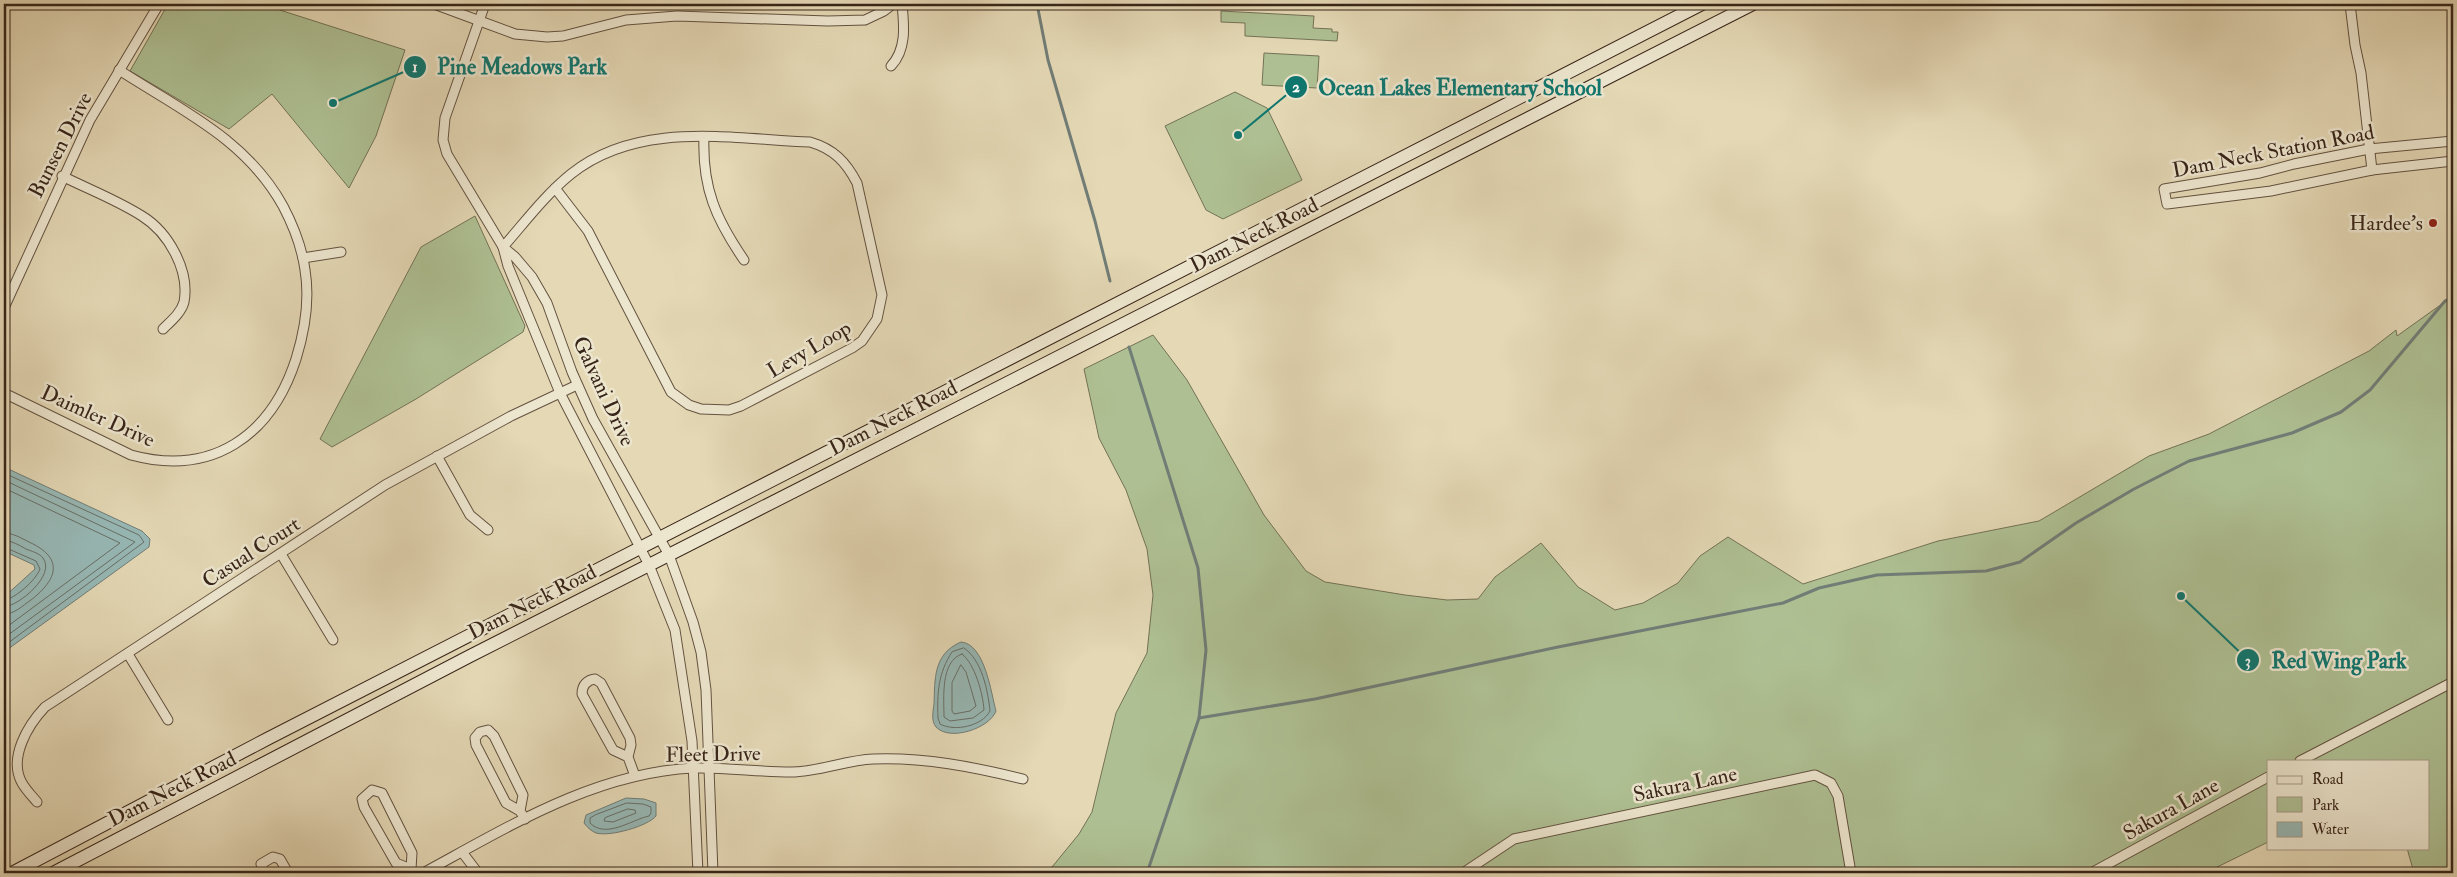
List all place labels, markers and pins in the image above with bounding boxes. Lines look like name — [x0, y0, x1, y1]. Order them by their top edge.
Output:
callout: Pine Meadows Park — [402, 48, 617, 85]
callout: Ocean Lakes Elementary School — [1283, 69, 1612, 106]
place label: Hardee's — [2349, 210, 2423, 237]
marker: Hardee's — [2427, 217, 2439, 229]
callout: Red Wing Park — [2236, 642, 2416, 679]

